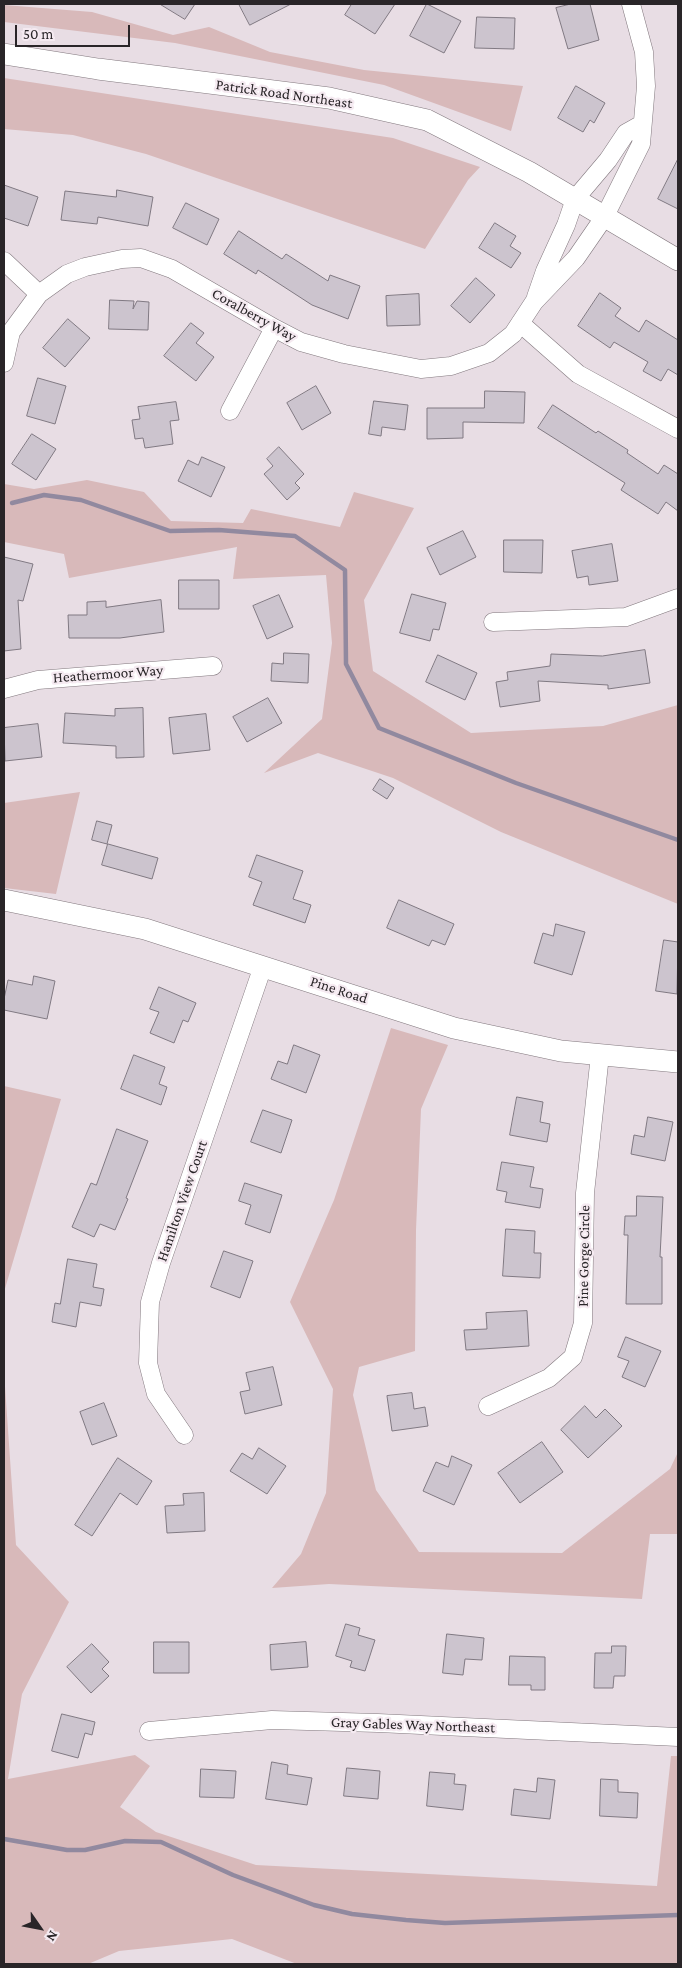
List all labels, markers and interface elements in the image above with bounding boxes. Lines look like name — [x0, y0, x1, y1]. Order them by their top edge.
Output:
scale bar — [18, 15, 132, 47]
text: 50 m — [23, 26, 53, 42]
street label: Patrick Road Northeast — [215, 75, 353, 113]
street label: Coralberry Way — [209, 284, 299, 346]
street label: Heathermoor Way — [52, 661, 164, 687]
street label: Pine Road — [308, 972, 370, 1008]
street label: Hamilton View Court — [153, 1138, 211, 1264]
street label: Pine Gorge Circle — [574, 1205, 594, 1307]
street label: Gray Gables Way Northeast — [331, 1713, 495, 1737]
north arrow — [15, 1903, 65, 1953]
text: N — [43, 1928, 62, 1945]

